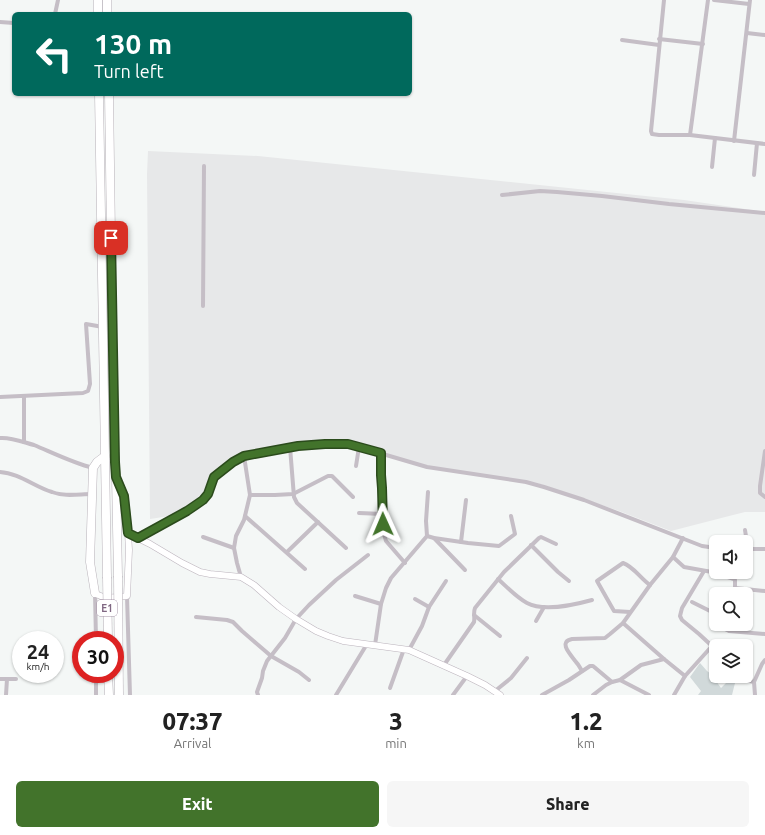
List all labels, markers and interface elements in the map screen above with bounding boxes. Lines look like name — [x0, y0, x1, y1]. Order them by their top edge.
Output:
icon: left — [28, 28, 80, 80]
text: 130 m — [94, 28, 172, 59]
text: Turn left — [94, 61, 164, 81]
pin — [94, 221, 128, 255]
icon: arrive — [100, 227, 122, 249]
position arrow — [362, 503, 404, 545]
map controls — [709, 535, 753, 683]
button: sound — [709, 535, 753, 579]
button: search — [709, 587, 753, 631]
road number: E1 — [97, 600, 117, 616]
speed limit sign: 30 — [72, 631, 124, 683]
button: layers — [709, 639, 753, 683]
text: 24 — [27, 640, 49, 663]
text: km/h — [26, 661, 50, 672]
text: 07:37 — [163, 708, 223, 735]
text: 3 — [389, 708, 403, 735]
text: 1.2 — [569, 708, 602, 735]
text: Arrival — [174, 736, 211, 750]
text: min — [385, 736, 407, 750]
text: km — [577, 736, 595, 750]
button: Exit — [16, 781, 379, 827]
button: Share — [387, 781, 749, 827]

